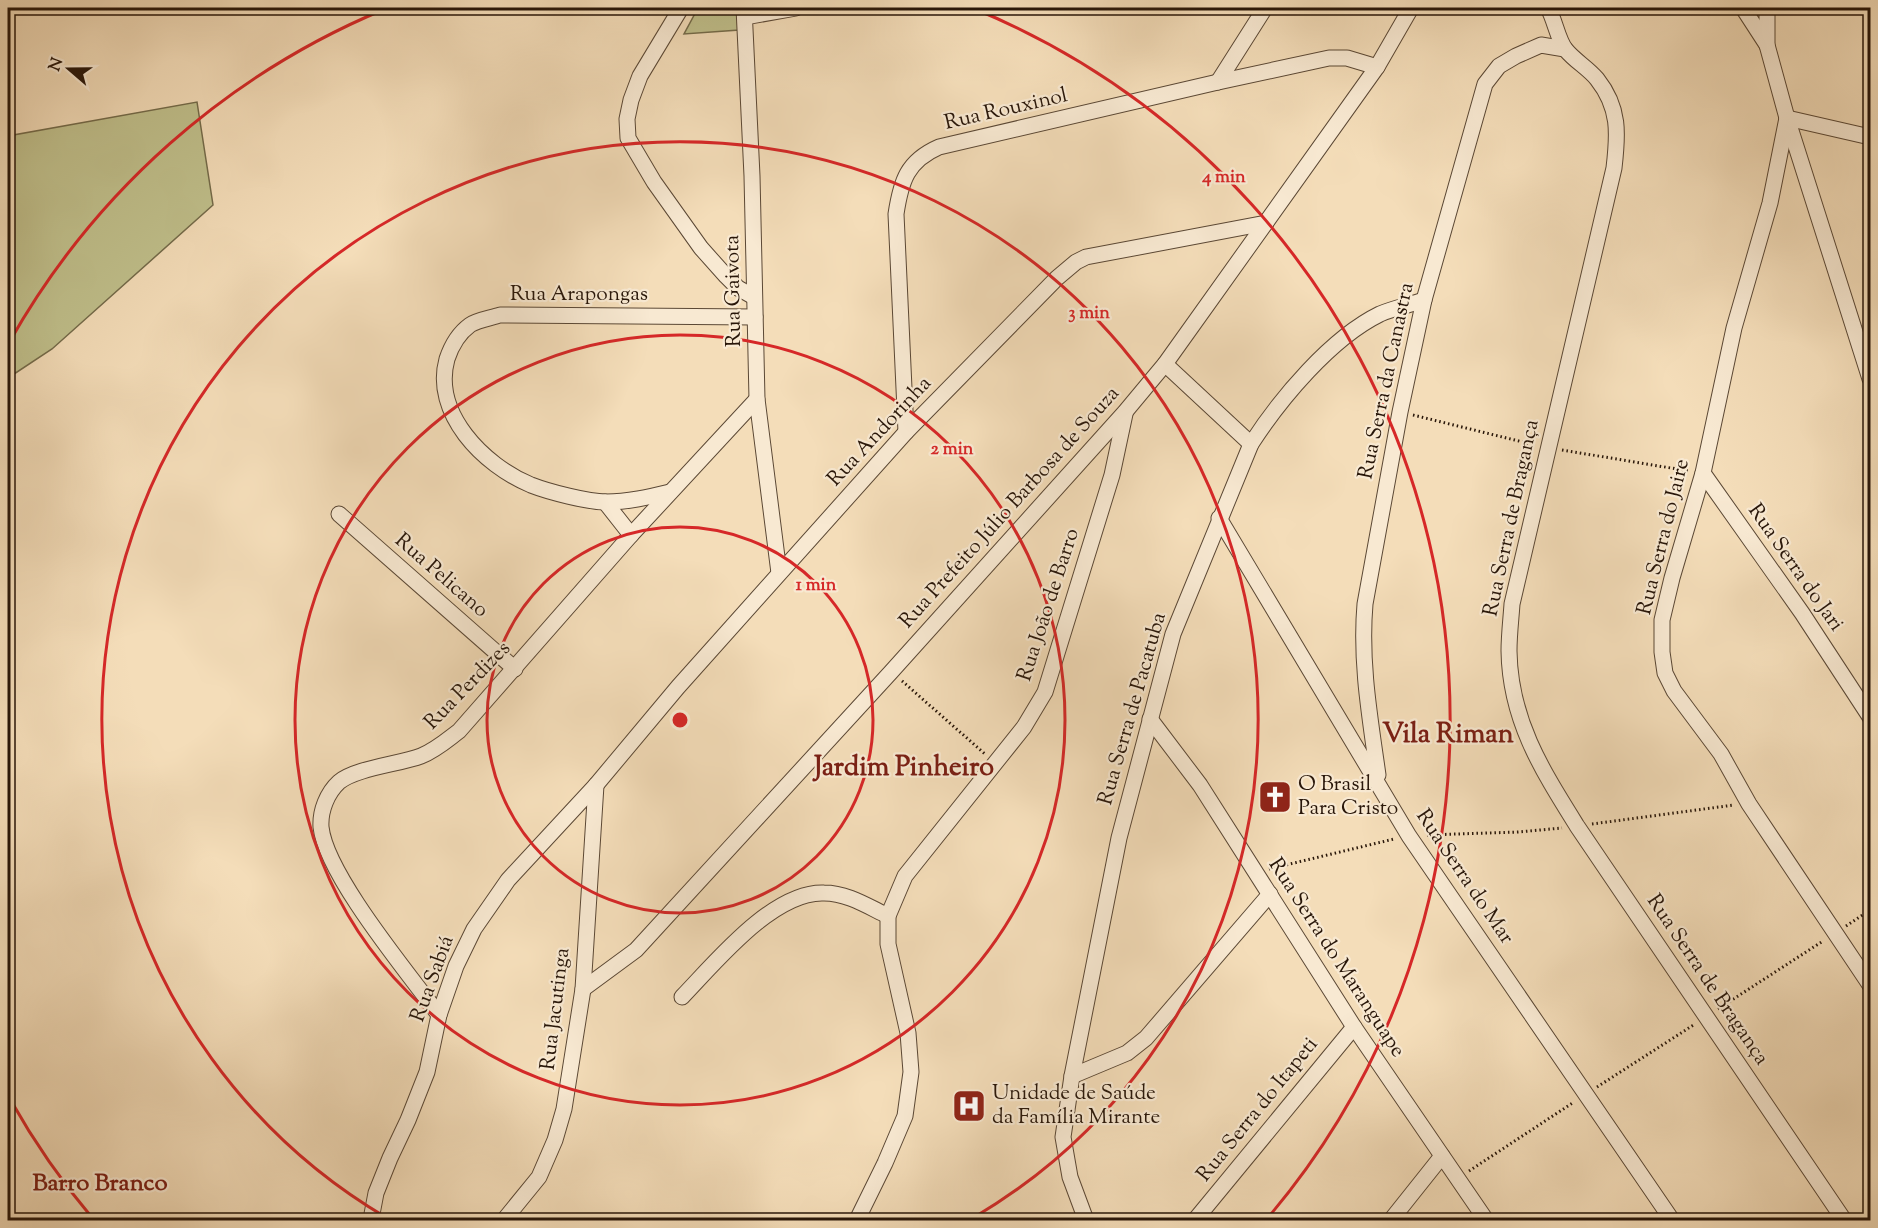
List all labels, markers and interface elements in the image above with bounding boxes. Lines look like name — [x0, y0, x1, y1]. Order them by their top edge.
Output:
north arrow — [39, 39, 99, 99]
text: N — [44, 55, 70, 75]
street label: Rua Rouxinol — [941, 81, 1071, 139]
text: 4 min — [1201, 165, 1246, 191]
street label: Rua Gaivota — [718, 234, 750, 347]
street label: Rua Arapongas — [510, 280, 648, 310]
street label: Rua Serra da Canastra — [1352, 280, 1423, 482]
text: 3 min — [1068, 301, 1110, 327]
street label: Rua Andorinha — [821, 370, 939, 494]
street label: Rua Prefeito Júlio Barbosa de Souza — [893, 380, 1127, 636]
street label: Rua Serra de Bragança — [1476, 416, 1548, 619]
text: 2 min — [931, 437, 974, 463]
street label: Rua Serra do Jaire — [1630, 456, 1698, 618]
street label: Rua Serra do Jari — [1740, 498, 1850, 638]
street label: Rua João de Barro — [1010, 525, 1088, 685]
street label: Rua Pelicano — [387, 527, 495, 625]
text: 1 min — [796, 573, 837, 599]
street label: Rua Serra de Pacatuba — [1091, 609, 1175, 809]
street label: Rua Perdizes — [418, 635, 518, 737]
centre of rings — [670, 710, 690, 730]
district label: Vila Riman — [1382, 716, 1514, 755]
district label: Jardim Pinheiro — [812, 749, 994, 788]
place label: O Brasil Para Cristo — [1298, 770, 1398, 824]
church icon: O Brasil Para Cristo — [1257, 779, 1293, 815]
street label: Rua Serra do Mar — [1408, 803, 1520, 951]
street label: Rua Serra do Maranguape — [1260, 852, 1412, 1064]
street label: Rua Serra de Bragança — [1638, 888, 1776, 1072]
street label: Rua Sabiá — [404, 931, 463, 1026]
street label: Rua Jacutinga — [534, 946, 578, 1072]
street label: Rua Serra do Itapeti — [1190, 1031, 1326, 1189]
place label: Unidade de Saúde da Família Mirante — [992, 1079, 1160, 1133]
hospital icon: Unidade de Saúde da Família Mirante — [951, 1088, 987, 1124]
district label: Barro Branco — [32, 1167, 168, 1201]

